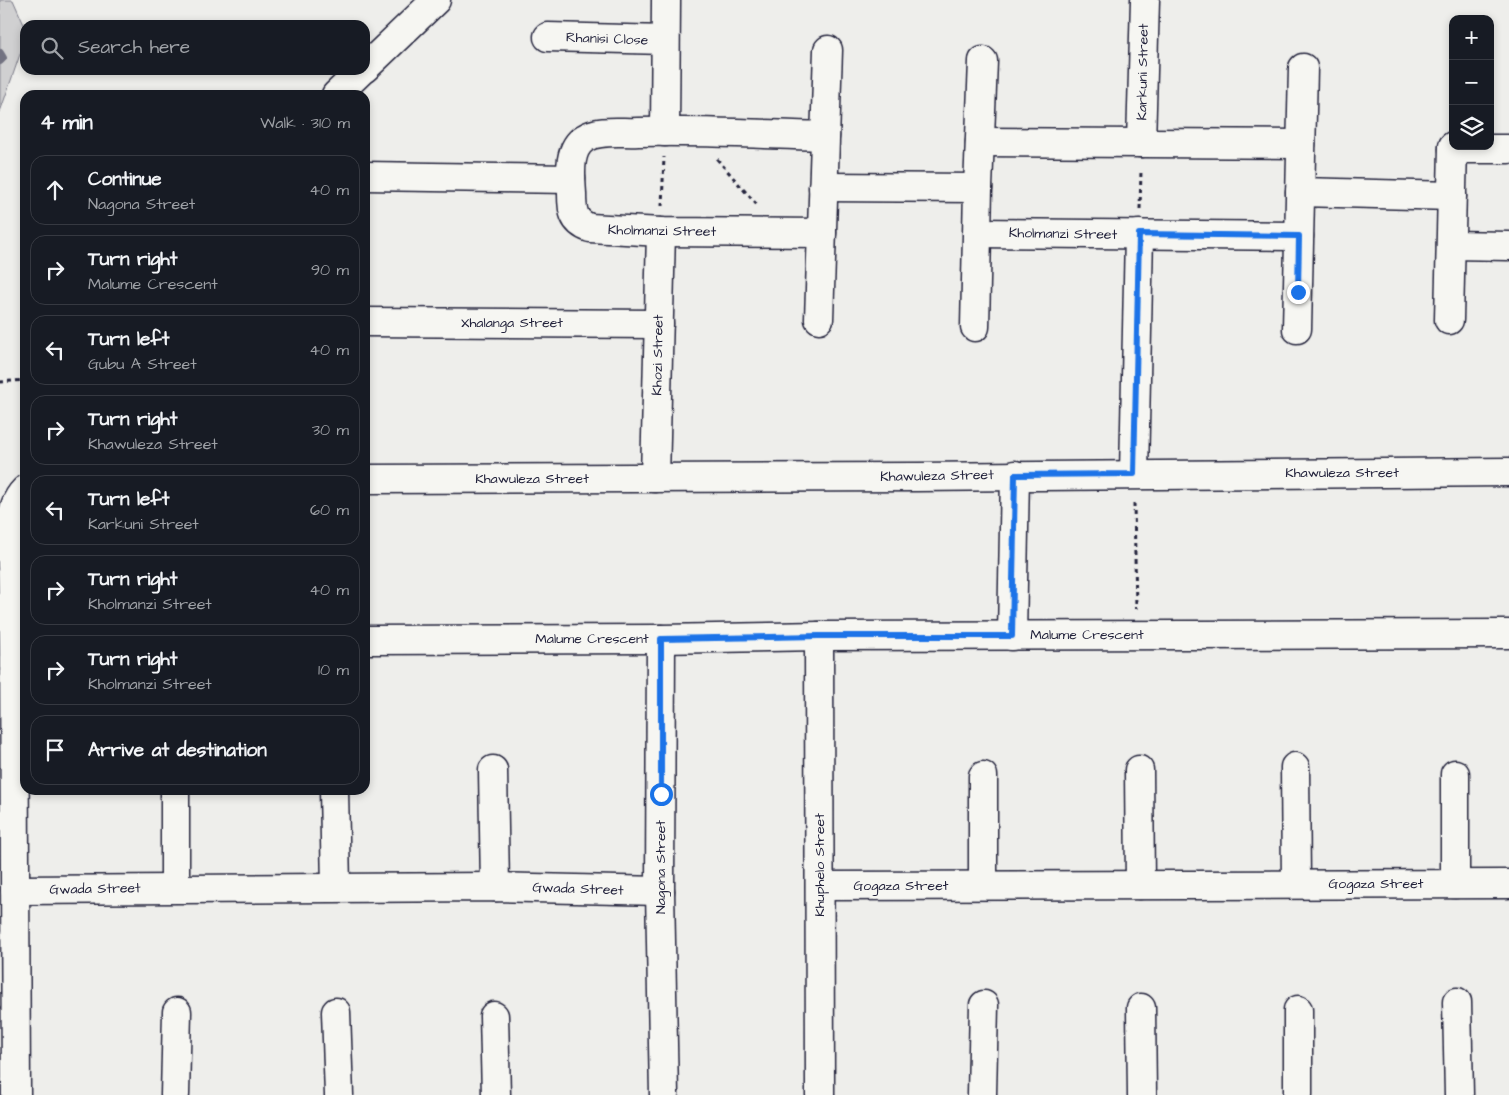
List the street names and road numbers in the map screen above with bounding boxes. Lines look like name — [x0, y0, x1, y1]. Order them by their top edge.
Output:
street label: Karkuni Street — [1132, 23, 1154, 121]
street label: Rhanisi Close — [565, 28, 649, 50]
street label: Kholmanzi Street — [608, 220, 717, 242]
street label: Kholmanzi Street — [1009, 223, 1118, 245]
street label: Xhalanga Street — [461, 313, 563, 333]
street label: Khozi Street — [647, 314, 669, 396]
street label: Khawuleza Street — [1285, 463, 1399, 483]
street label: Khawuleza Street — [880, 465, 994, 487]
street label: Khawuleza Street — [475, 469, 589, 489]
street label: Malume Crescent — [1030, 625, 1144, 645]
street label: Malume Crescent — [535, 629, 649, 649]
street label: Khuphelo Street — [810, 813, 830, 917]
street label: Nagona Street — [651, 820, 671, 914]
street label: Gogaza Street — [1329, 874, 1424, 894]
street label: Gogaza Street — [854, 876, 949, 896]
street label: Gwada Street — [532, 877, 624, 901]
street label: Gwada Street — [49, 878, 141, 900]

